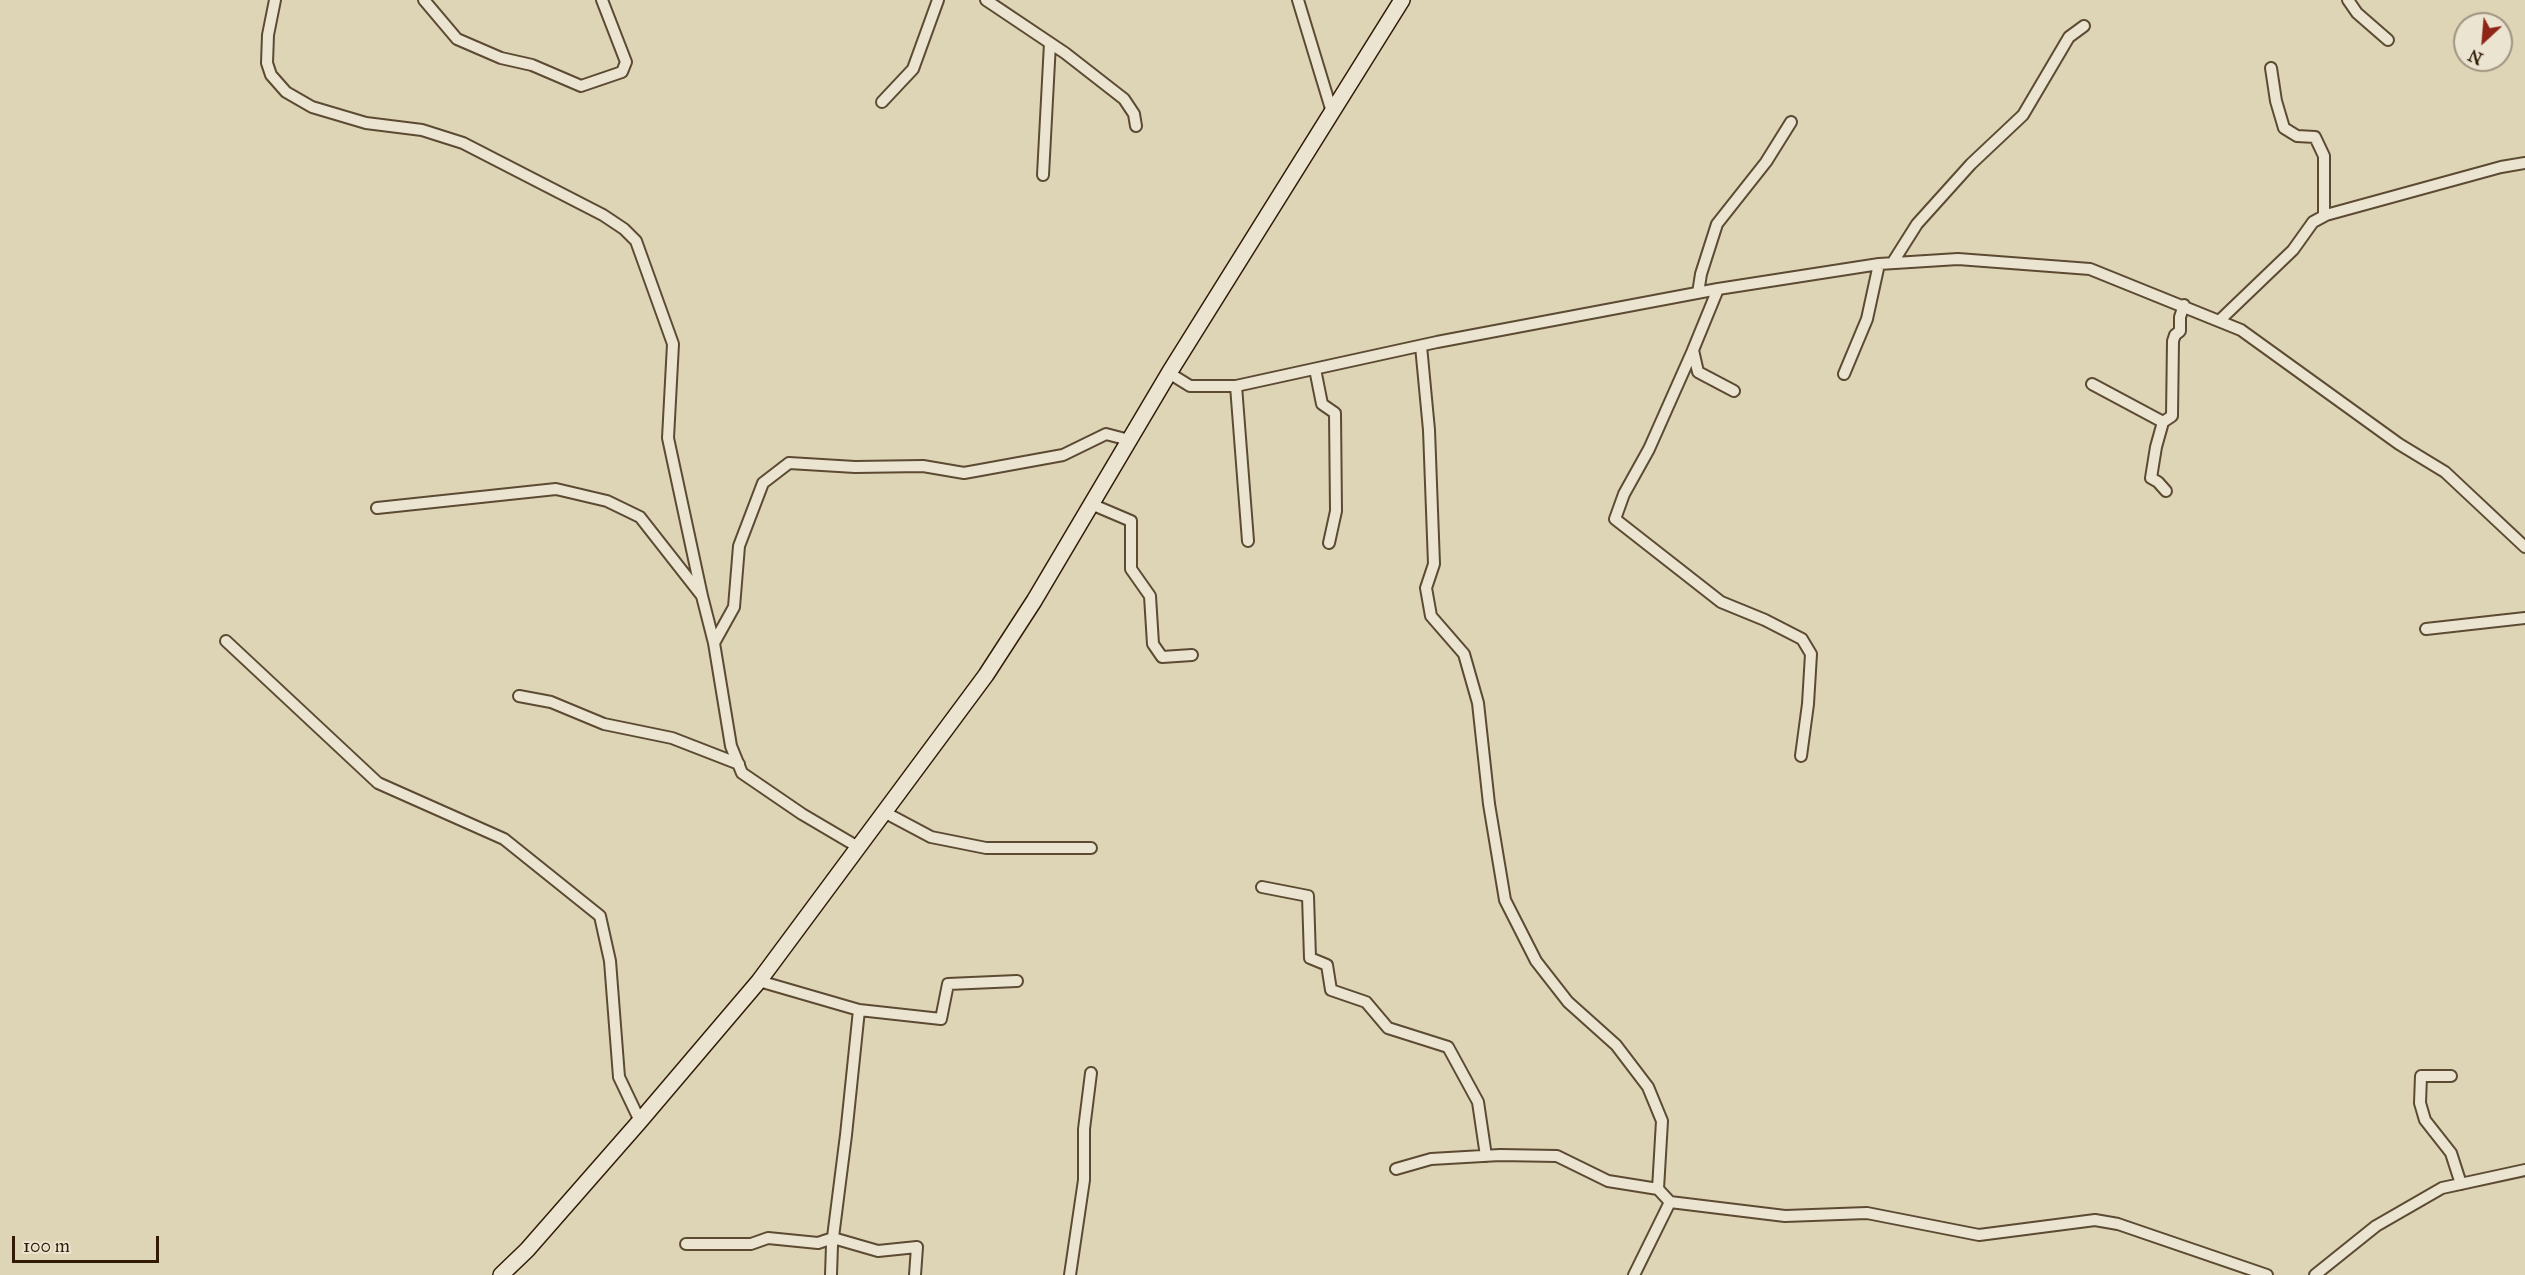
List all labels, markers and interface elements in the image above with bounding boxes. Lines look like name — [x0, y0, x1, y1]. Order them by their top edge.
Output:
north arrow — [2453, 12, 2513, 72]
text: N — [2466, 45, 2486, 68]
scale bar — [15, 1224, 162, 1262]
text: 100 m — [23, 1235, 70, 1257]

